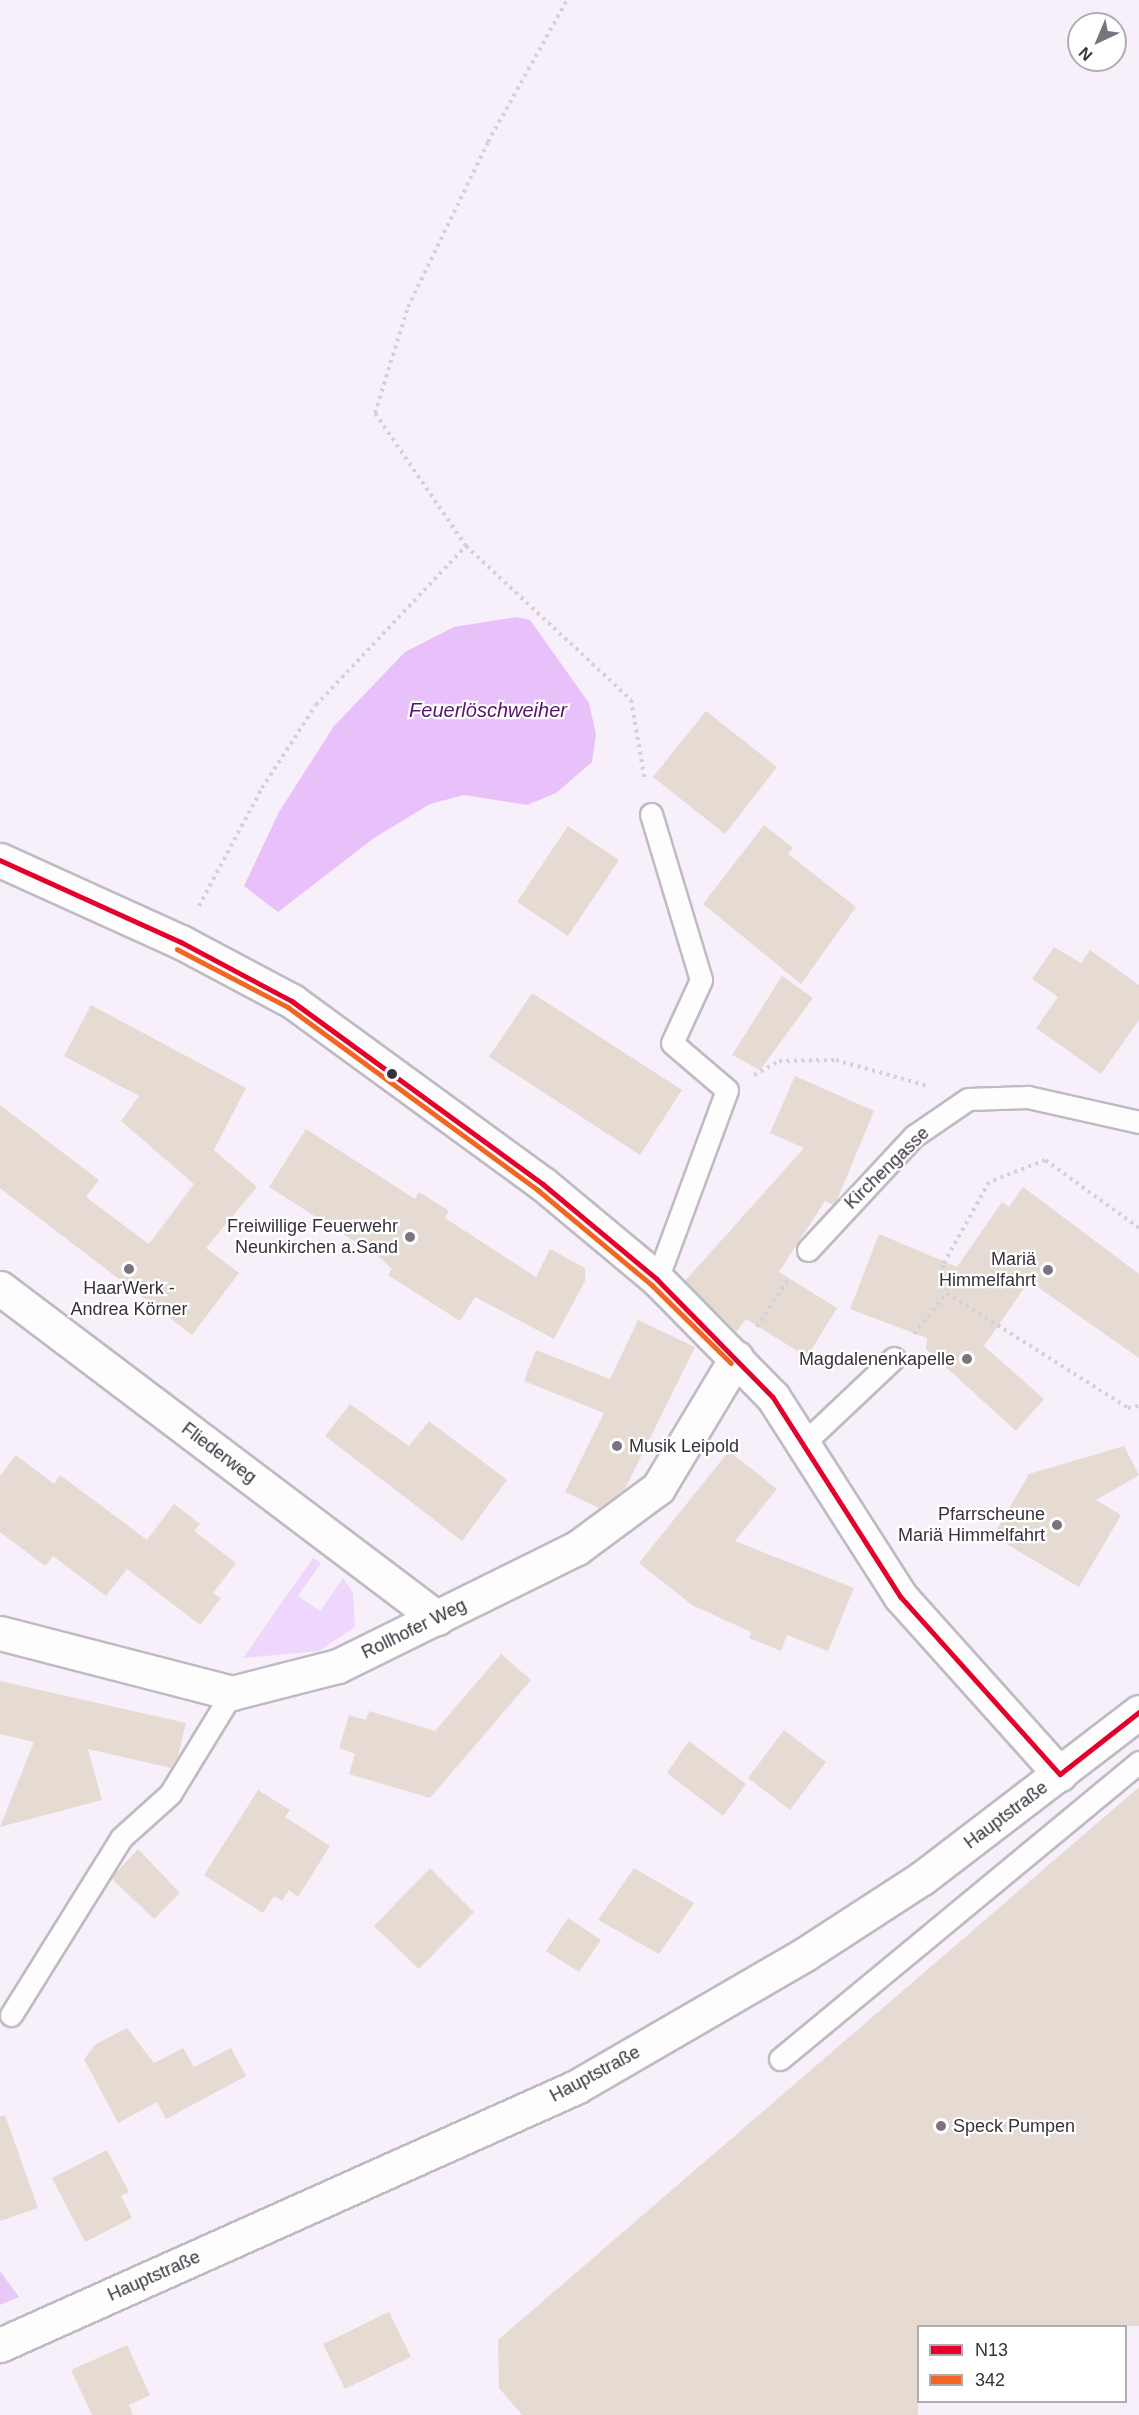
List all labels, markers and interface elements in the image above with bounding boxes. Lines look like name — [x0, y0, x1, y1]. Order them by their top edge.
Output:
north arrow — [1067, 12, 1127, 72]
text: N — [1075, 44, 1096, 64]
water label: Feuerlöschweiher — [409, 698, 567, 722]
unlabelled marker — [386, 1068, 398, 1080]
street label: Kirchengasse — [840, 1122, 934, 1214]
place label: Freiwillige Feuerwehr Neunkirchen a.Sand — [227, 1216, 398, 1258]
marker: Freiwillige Feuerwehr Neunkirchen a.Sand — [403, 1230, 417, 1244]
place label: Mariä Himmelfahrt — [939, 1249, 1036, 1292]
marker: HaarWerk - Andrea Körner — [122, 1262, 136, 1276]
marker: Mariä Himmelfahrt — [1041, 1263, 1055, 1277]
place label: HaarWerk - Andrea Körner — [70, 1278, 188, 1320]
place label: Magdalenenkapelle — [799, 1348, 955, 1370]
marker: Magdalenenkapelle — [960, 1352, 974, 1366]
street label: Fliederweg — [177, 1418, 261, 1488]
place label: Musik Leipold — [629, 1435, 739, 1457]
marker: Musik Leipold — [610, 1439, 624, 1453]
place label: Pfarrscheune Mariä Himmelfahrt — [898, 1504, 1045, 1546]
marker: Pfarrscheune Mariä Himmelfahrt — [1050, 1518, 1064, 1532]
street label: Rollhofer Weg — [358, 1594, 470, 1664]
street label: Hauptstraße — [960, 1777, 1052, 1853]
street label: Hauptstraße — [546, 2041, 644, 2107]
place label: Speck Pumpen — [953, 2115, 1075, 2137]
marker: Speck Pumpen — [934, 2119, 948, 2133]
street label: Hauptstraße — [104, 2246, 204, 2306]
legend — [917, 2325, 1127, 2403]
text: N13 — [975, 2340, 1008, 2360]
text: 342 — [975, 2370, 1005, 2390]

